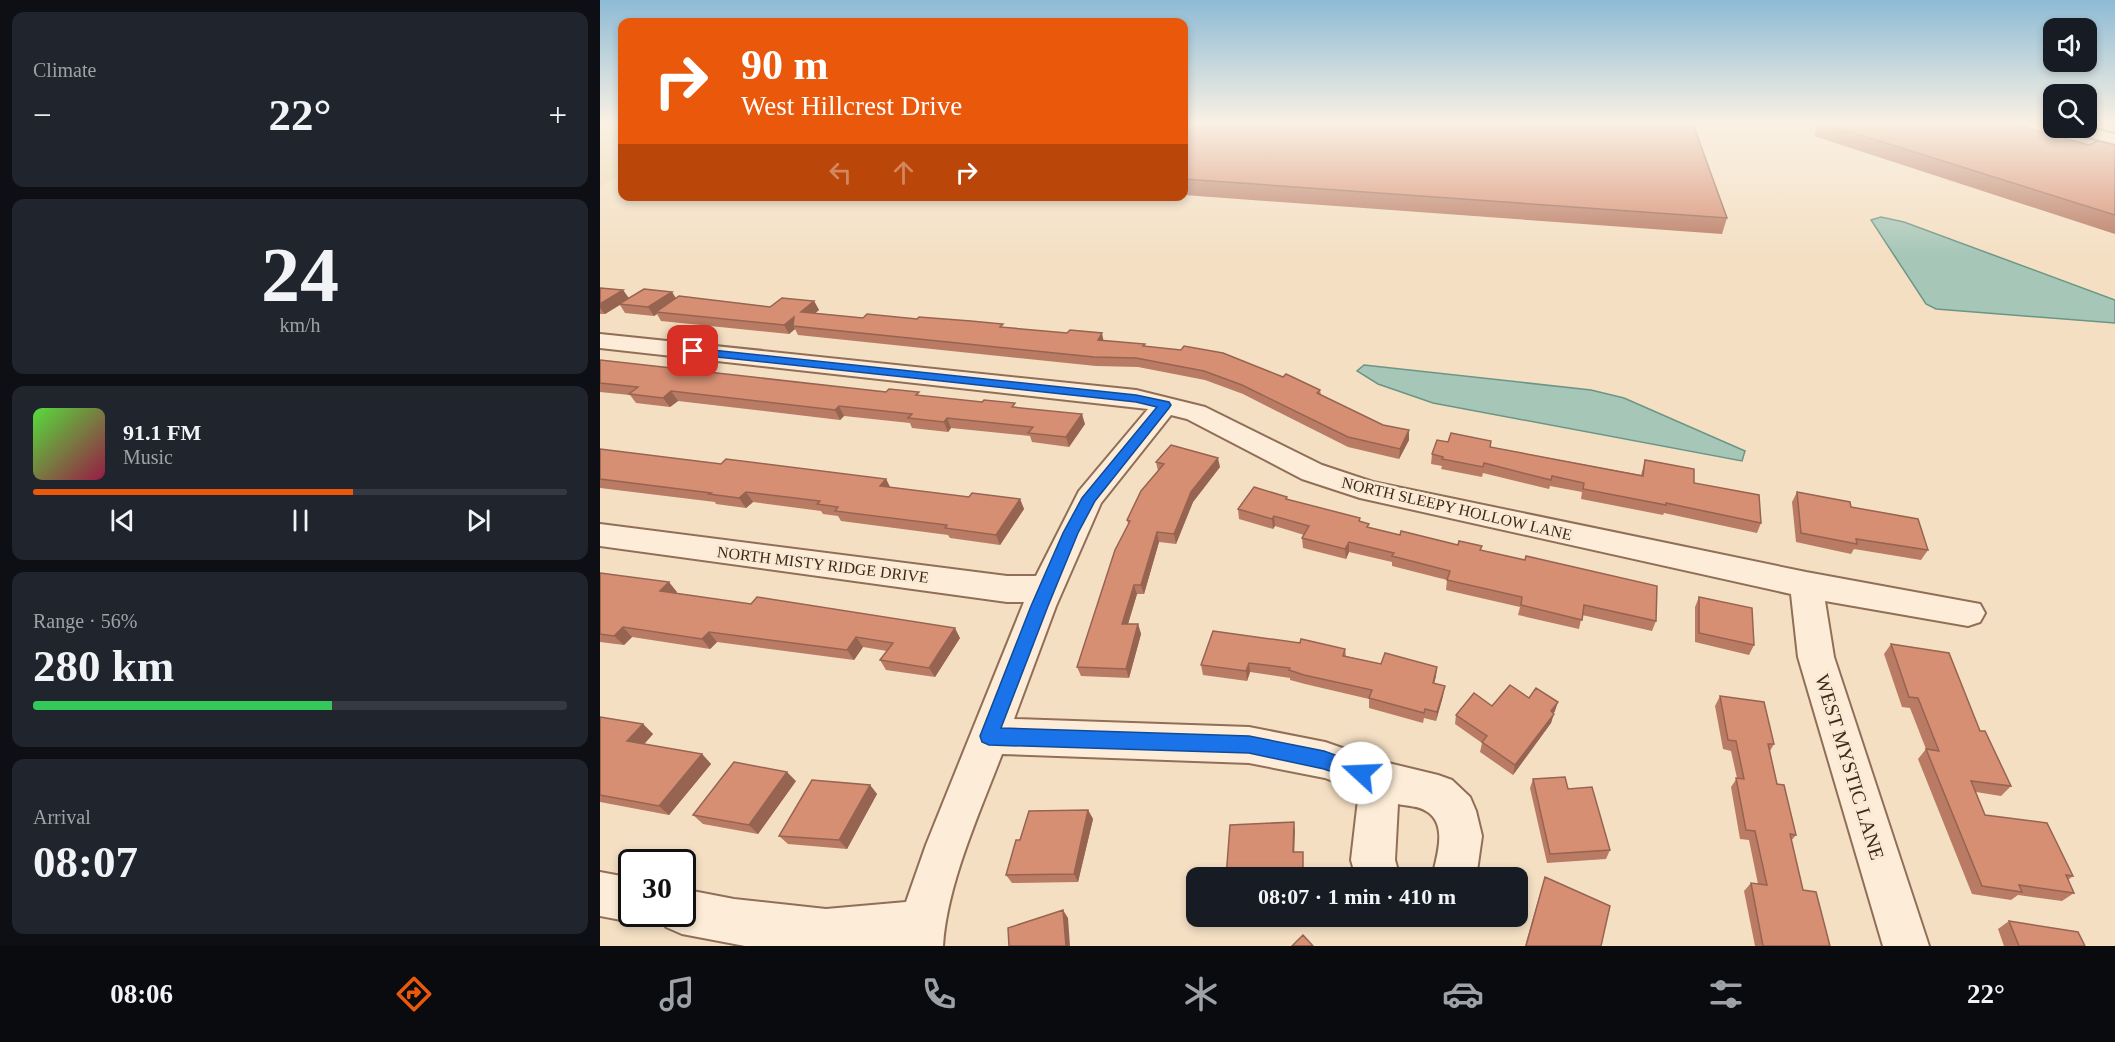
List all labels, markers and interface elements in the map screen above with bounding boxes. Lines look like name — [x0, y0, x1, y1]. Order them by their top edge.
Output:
map controls — [2043, 18, 2097, 138]
button: sound — [2043, 18, 2097, 72]
icon: right — [642, 42, 720, 120]
text: 90 m — [741, 42, 829, 88]
text: Climate — [33, 59, 96, 81]
button: search — [2043, 84, 2097, 138]
text: 22° — [269, 90, 332, 140]
text: West Hillcrest Drive — [741, 91, 962, 121]
text: − — [33, 97, 52, 133]
text: + — [548, 97, 567, 133]
icon: left — [824, 156, 857, 189]
icon: ahead — [887, 156, 920, 189]
icon: right — [950, 156, 983, 189]
text: 24 — [261, 231, 339, 318]
text: km/h — [279, 314, 321, 336]
pin — [667, 325, 718, 376]
icon: arrive — [676, 334, 709, 367]
text: 91.1 FM — [123, 420, 201, 445]
text: Music — [123, 446, 173, 468]
street label: NORTH SLEEPY HOLLOW LANE — [1340, 474, 1574, 543]
icon: previous — [106, 504, 139, 537]
icon: pause — [284, 504, 317, 537]
icon: next — [462, 504, 495, 537]
street label: NORTH MISTY RIDGE DRIVE — [716, 543, 930, 586]
text: Range · 56% — [33, 610, 137, 632]
text: 280 km — [33, 641, 174, 691]
street label: WEST MYSTIC LANE — [1811, 672, 1889, 862]
position arrow — [1329, 741, 1393, 805]
text: Arrival — [33, 806, 91, 828]
text: 08:07 — [33, 837, 138, 887]
speed limit sign: 30 — [618, 849, 696, 927]
text: 08:07 · 1 min · 410 m — [1258, 884, 1456, 909]
icon: directions — [393, 973, 435, 1015]
icon: music — [656, 973, 698, 1015]
icon: phone — [918, 973, 960, 1015]
icon: climate — [1180, 973, 1222, 1015]
icon: car — [1442, 973, 1484, 1015]
icon: filters — [1705, 973, 1747, 1015]
text: 08:06 — [110, 979, 173, 1009]
text: 22° — [1967, 979, 2005, 1009]

